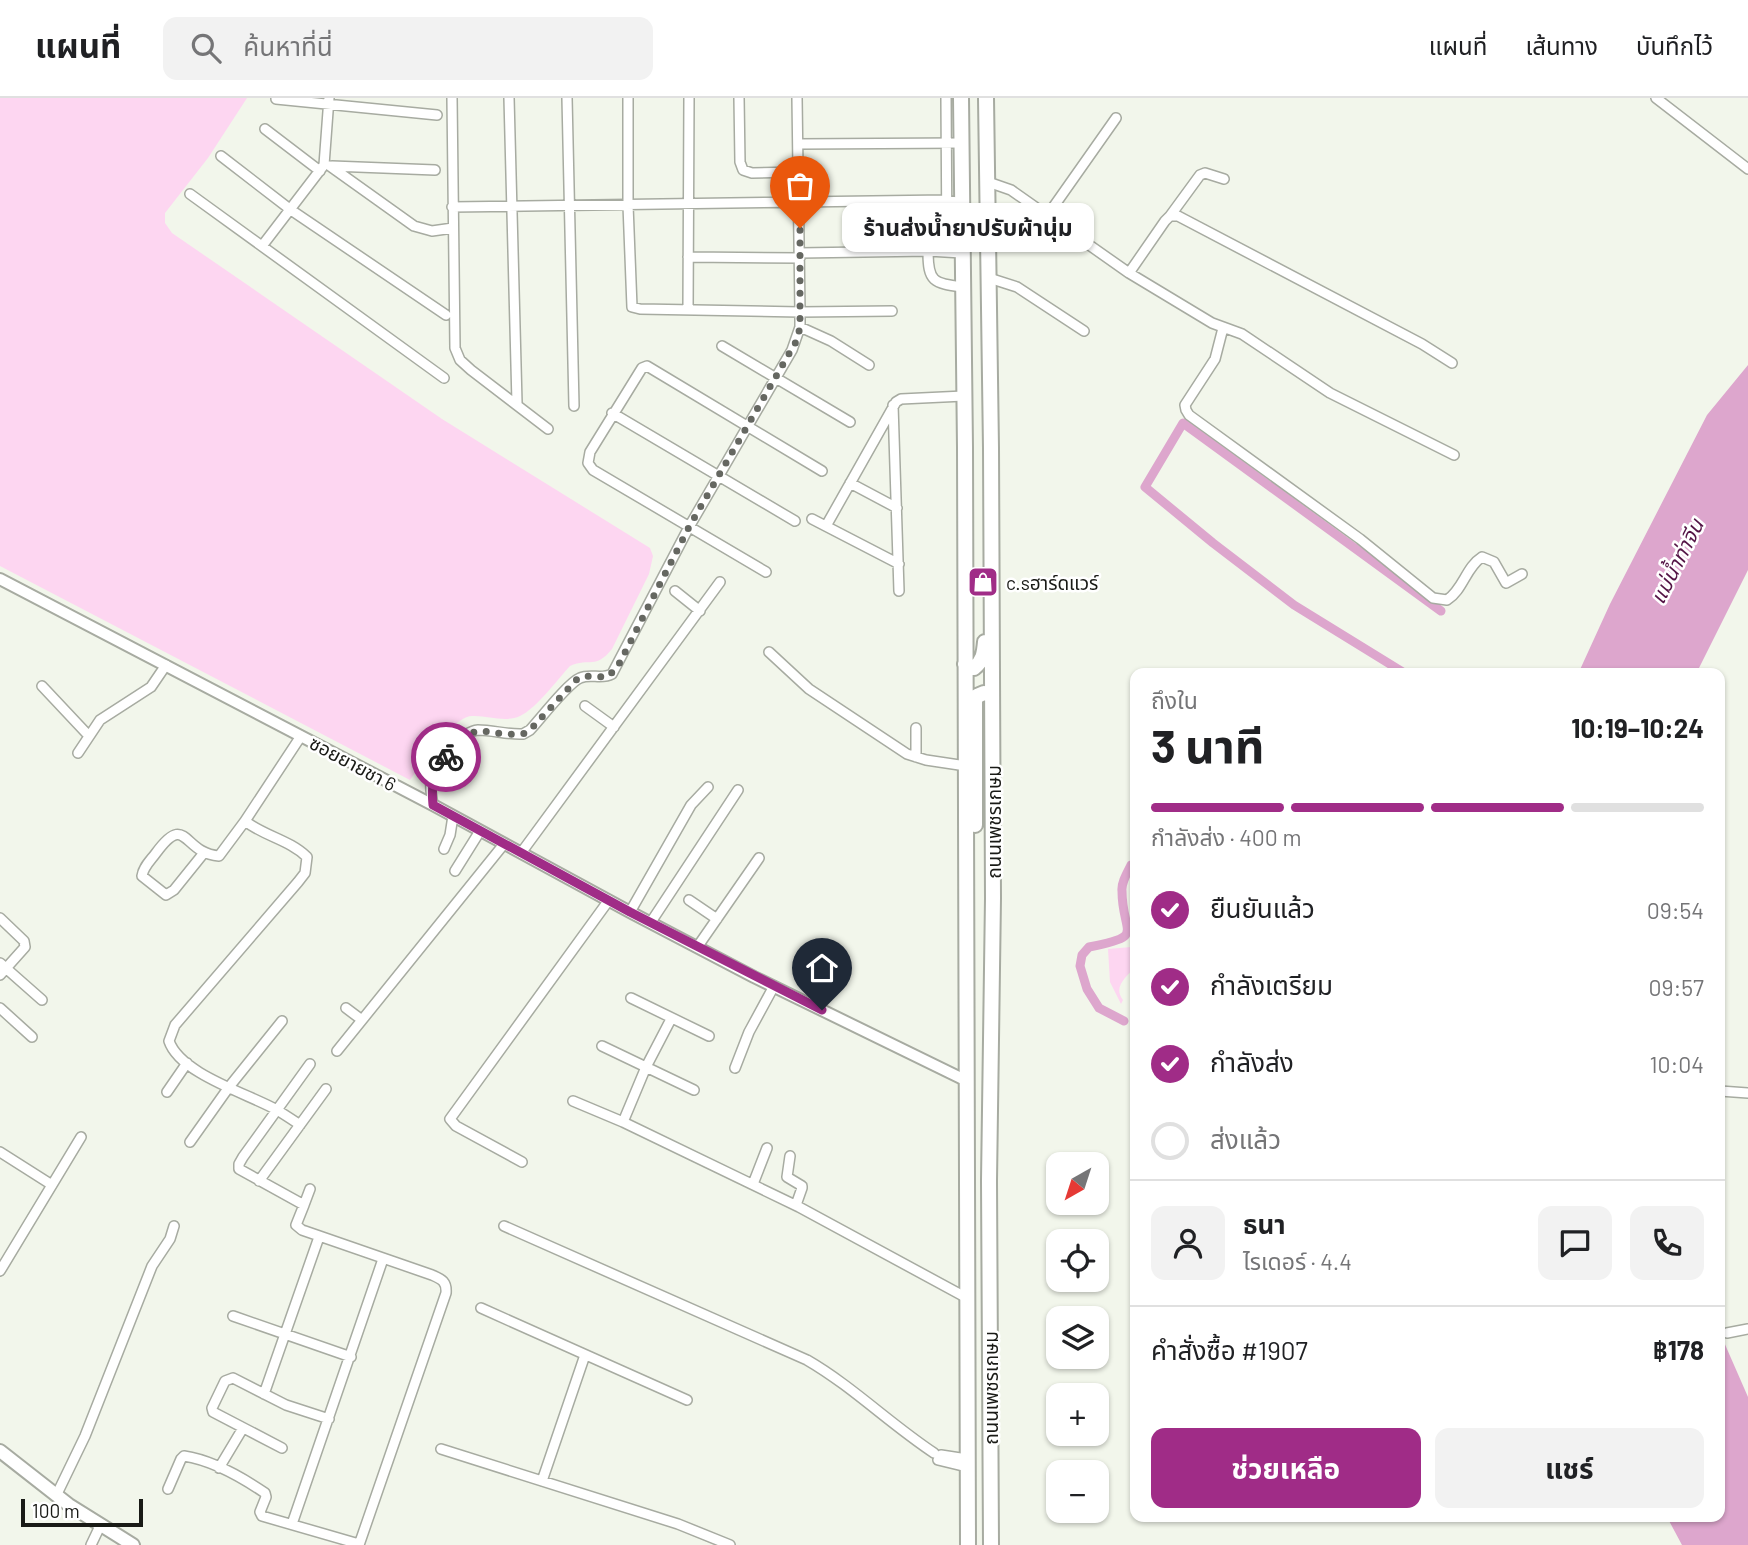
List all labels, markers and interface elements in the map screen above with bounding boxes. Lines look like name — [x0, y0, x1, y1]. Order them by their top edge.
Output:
search box — [163, 17, 653, 80]
text: แผนที่ — [35, 25, 121, 65]
icon: search — [187, 29, 225, 67]
text: ค้นหาที่นี่ — [243, 30, 333, 61]
text: แผนที่ — [1429, 31, 1487, 60]
text: เส้นทาง — [1525, 31, 1598, 60]
text: บันทึกไว้ — [1636, 31, 1713, 60]
pin — [770, 156, 830, 228]
icon: bag — [781, 167, 819, 205]
callout: ร้านส่งน้ำยาปรับผ้านุ่ม — [842, 204, 1094, 252]
text: ร้านส่งน้ำยาปรับผ้านุ่ม — [863, 213, 1073, 241]
water label: แม่น้ำท่าจีน — [1643, 513, 1708, 607]
shop icon: c.sฮาร์ดแวร์ — [966, 565, 1000, 599]
place label: c.sฮาร์ดแวร์ — [1006, 571, 1099, 594]
text: ถึงใน — [1151, 686, 1198, 714]
text: 10:19–10:24 — [1571, 712, 1704, 743]
text: 3 นาที — [1151, 717, 1264, 772]
courier — [411, 722, 481, 792]
street label: ซอยยายชา 6 — [306, 731, 400, 795]
icon: bike — [427, 738, 465, 776]
street label: ถนนเพชรเกษม — [982, 765, 1005, 879]
text: กำลังส่ง · 400 m — [1151, 823, 1301, 851]
icon: check — [1151, 891, 1189, 929]
text: ยืนยันแล้ว — [1210, 892, 1315, 923]
text: 09:54 — [1647, 896, 1704, 924]
pin — [792, 938, 852, 1010]
icon: home — [803, 949, 841, 987]
icon: check — [1151, 968, 1189, 1006]
text: กำลังเตรียม — [1210, 969, 1333, 1000]
text: 09:57 — [1649, 973, 1704, 1001]
icon: check — [1151, 1045, 1189, 1083]
text: กำลังส่ง — [1210, 1046, 1294, 1077]
text: 10:04 — [1649, 1050, 1704, 1078]
text: ส่งแล้ว — [1210, 1123, 1281, 1154]
north arrow — [1046, 1152, 1110, 1214]
map controls — [1046, 1152, 1109, 1523]
button: person — [1151, 1206, 1225, 1280]
button: chat — [1538, 1206, 1612, 1280]
button: phone — [1630, 1206, 1704, 1280]
text: ธนา — [1243, 1208, 1286, 1239]
button: locate — [1046, 1229, 1109, 1292]
text: ไรเดอร์ · 4.4 — [1243, 1247, 1352, 1275]
button: layers — [1046, 1306, 1109, 1369]
street label: ถนนเพชรเกษม — [979, 1331, 1002, 1445]
text: คำสั่งซื้อ #1907 — [1151, 1334, 1308, 1365]
text: ฿178 — [1653, 1334, 1704, 1365]
button: + — [1046, 1383, 1109, 1446]
button: ช่วยเหลือ — [1151, 1428, 1421, 1508]
button: แชร์ — [1435, 1428, 1704, 1508]
button: − — [1046, 1460, 1109, 1523]
scale bar — [21, 1496, 144, 1528]
text: 100 m — [32, 1499, 80, 1522]

